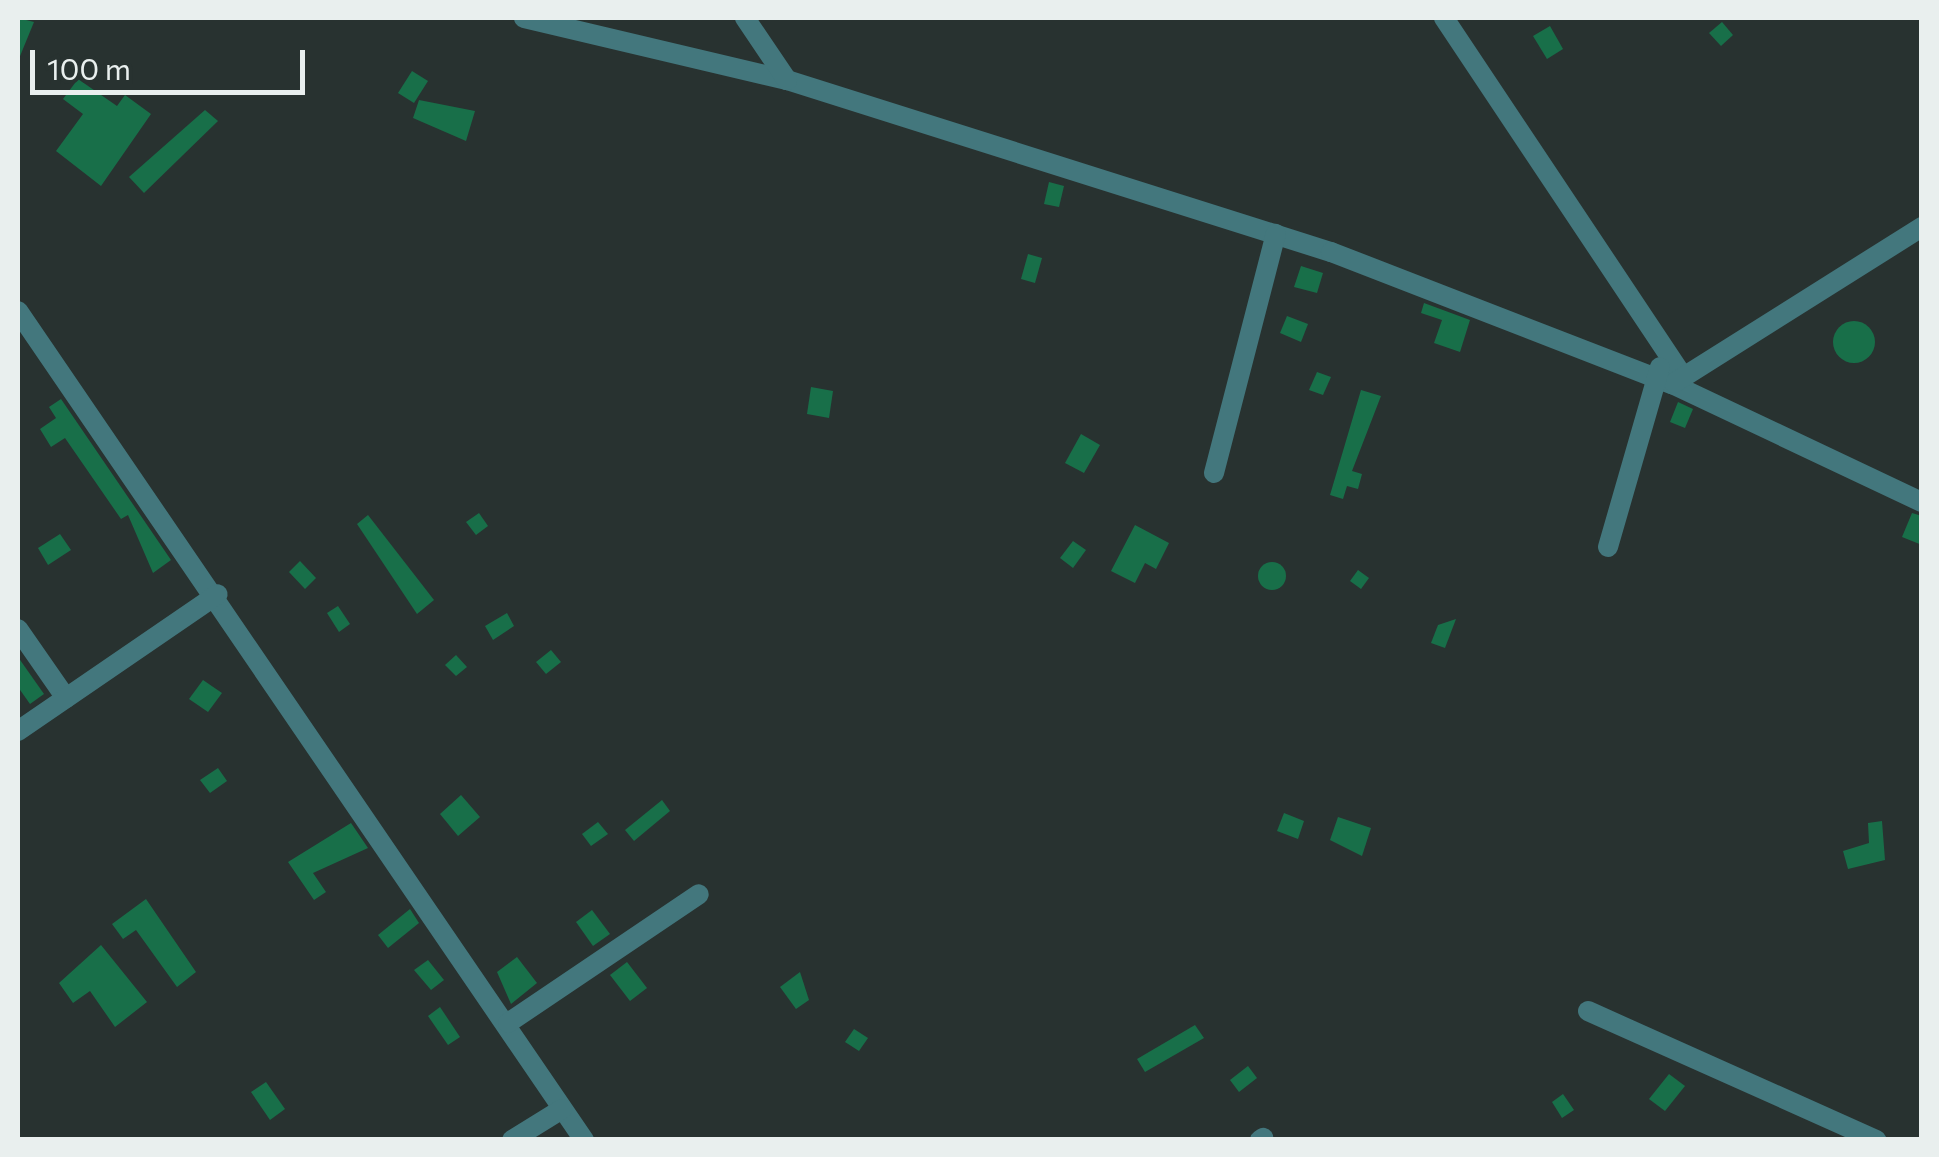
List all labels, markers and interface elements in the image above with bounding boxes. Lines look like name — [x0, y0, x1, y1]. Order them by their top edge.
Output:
scale bar — [35, 30, 310, 92]
text: 100 m — [47, 49, 131, 86]

